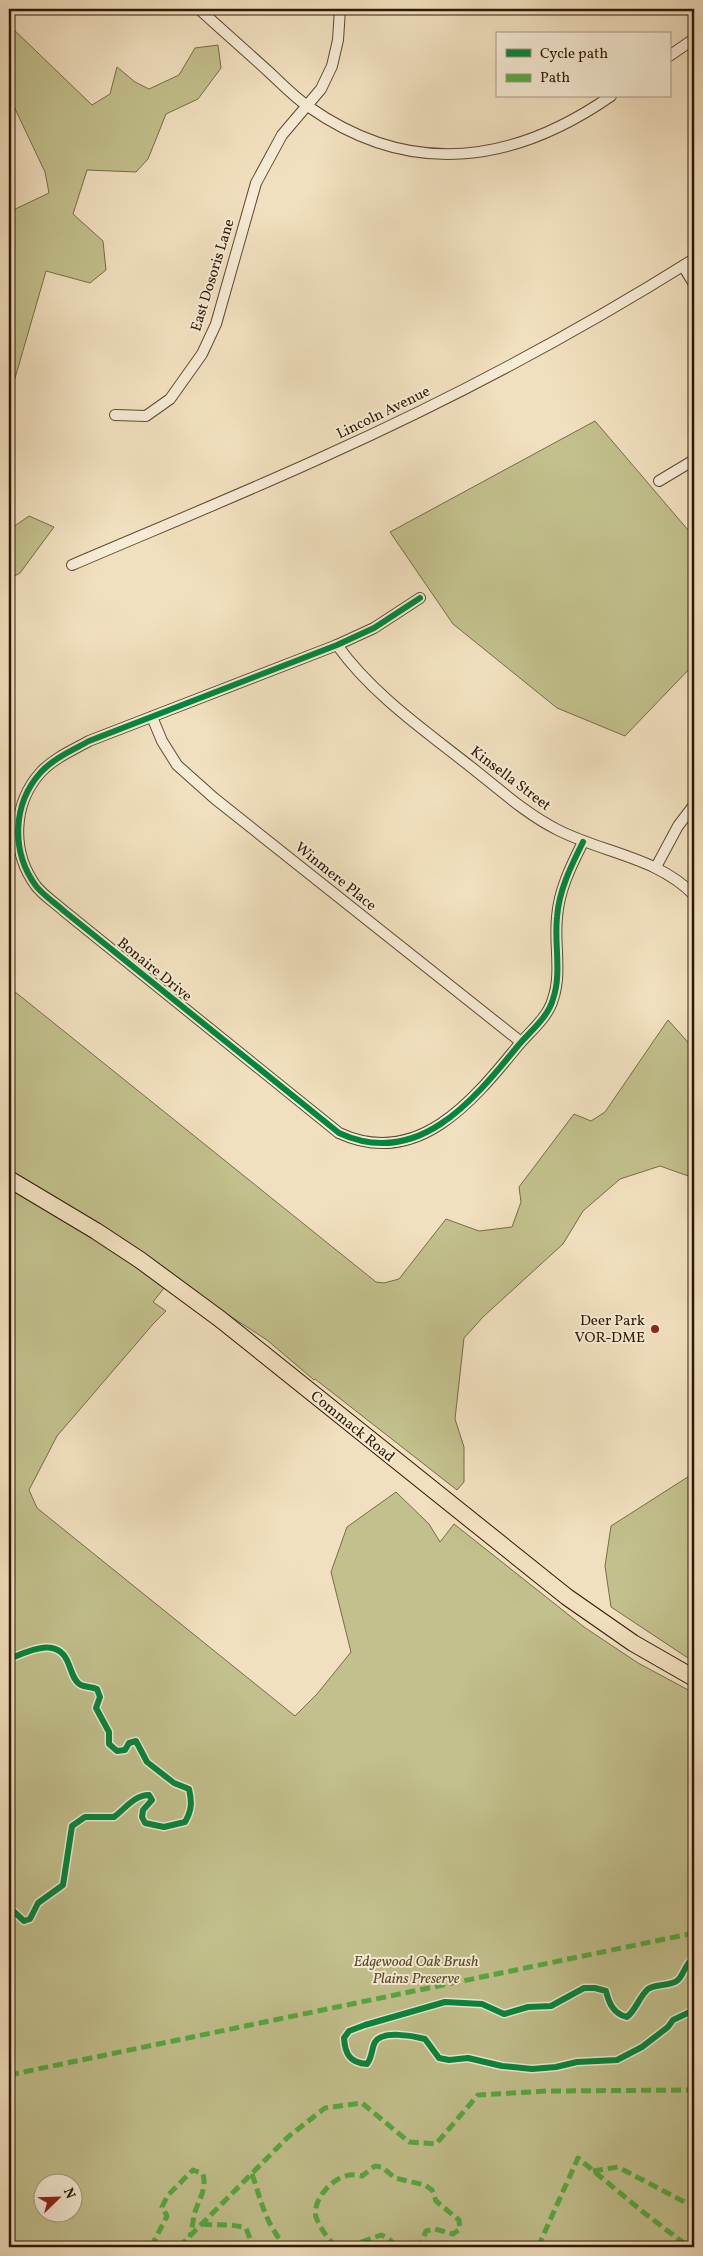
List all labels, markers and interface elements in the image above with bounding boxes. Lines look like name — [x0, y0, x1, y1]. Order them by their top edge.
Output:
legend — [496, 32, 670, 98]
text: Cycle path — [540, 44, 608, 65]
text: Path — [540, 68, 570, 89]
street label: East Dosoris Lane — [186, 217, 241, 334]
street label: Lincoln Avenue — [333, 382, 434, 445]
street label: Kinsella Street — [465, 742, 555, 816]
street label: Winmere Place — [290, 838, 380, 917]
street label: Bonaire Drive — [112, 933, 196, 1007]
place label: Deer Park VOR-DME — [575, 1311, 645, 1349]
marker: Deer Park VOR-DME — [649, 1323, 661, 1335]
street label: Commack Road — [305, 1387, 399, 1468]
park label: Edgewood Oak Brush Plains Preserve — [353, 1952, 479, 1990]
north arrow — [32, 2174, 82, 2224]
text: N — [58, 2185, 79, 2202]

